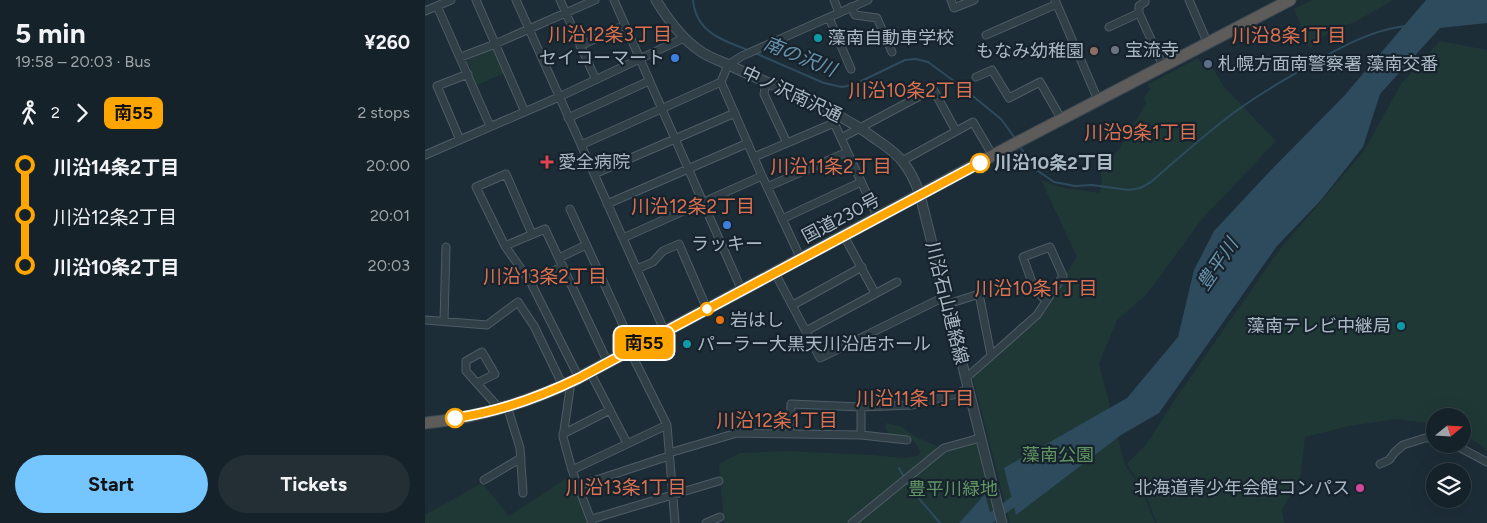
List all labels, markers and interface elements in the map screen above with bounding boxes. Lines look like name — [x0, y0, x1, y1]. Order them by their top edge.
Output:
text: 5 min — [15, 16, 86, 50]
district label: 川沿12条3丁目 — [548, 23, 672, 46]
district label: 川沿8条1丁目 — [1232, 24, 1346, 47]
place label: 藻南自動車学校 — [828, 27, 954, 49]
text: ¥260 — [364, 31, 410, 54]
water label: 南の沢川 — [760, 32, 841, 82]
marker: 藻南自動車学校 — [812, 32, 824, 44]
place label: 宝流寺 — [1125, 39, 1179, 61]
place label: もなみ幼稚園 — [976, 40, 1084, 62]
marker: 宝流寺 — [1109, 44, 1121, 56]
marker: もなみ幼稚園 — [1088, 45, 1100, 57]
place label: セイコーマート — [539, 47, 665, 69]
text: 19:58 – 20:03 · Bus — [15, 52, 151, 71]
marker: セイコーマート — [669, 52, 681, 64]
place label: 札幌方面南警察署 藻南交番 — [1218, 53, 1438, 75]
marker: 札幌方面南警察署 藻南交番 — [1202, 58, 1214, 70]
street label: 中ノ沢南沢通 — [738, 61, 846, 127]
district label: 川沿10条2丁目 — [848, 79, 974, 102]
icon: walk — [15, 99, 43, 127]
icon: forward — [68, 99, 96, 127]
text: 南55 — [114, 102, 153, 124]
text: 2 — [51, 103, 60, 122]
text: 2 stops — [357, 103, 410, 122]
district label: 川沿9条1丁目 — [1084, 121, 1198, 144]
place label: 愛全病院 — [558, 151, 630, 173]
place label: 川沿10条2丁目 — [994, 152, 1114, 174]
marker: 川沿10条2丁目 — [970, 153, 990, 173]
marker: 愛全病院 — [540, 155, 554, 169]
district label: 川沿11条2丁目 — [770, 155, 892, 178]
text: 川沿14条2丁目 — [53, 156, 179, 179]
text: 20:00 — [366, 156, 410, 175]
street label: 国道230号 — [798, 188, 884, 248]
district label: 川沿12条2丁目 — [631, 195, 755, 218]
text: 川沿12条2丁目 — [53, 206, 177, 229]
text: 20:01 — [370, 206, 410, 225]
marker: ラッキー — [721, 219, 733, 231]
place label: ラッキー — [691, 233, 763, 255]
water label: 豊平川 — [1192, 233, 1244, 294]
street label: 川沿石山連絡線 — [921, 239, 973, 367]
text: 川沿10条2丁目 — [53, 256, 179, 279]
text: 20:03 — [368, 256, 410, 275]
district label: 川沿13条2丁目 — [483, 265, 607, 288]
district label: 川沿10条1丁目 — [975, 277, 1097, 300]
unlabelled marker — [700, 302, 714, 316]
place label: 岩はし — [730, 309, 784, 331]
marker: 岩はし — [714, 314, 726, 326]
place label: 藻南テレビ中継局 — [1247, 315, 1391, 337]
marker: 藻南テレビ中継局 — [1395, 320, 1407, 332]
line badge: 南55 — [615, 327, 673, 359]
text: 南55 — [625, 332, 663, 354]
place label: パーラー大黒天川沿店ホール — [697, 333, 931, 355]
marker: パーラー大黒天川沿店ホール — [681, 338, 693, 350]
district label: 川沿11条1丁目 — [856, 387, 974, 410]
unlabelled marker — [445, 408, 465, 428]
north arrow — [1426, 408, 1471, 452]
map controls — [1426, 408, 1471, 508]
district label: 川沿12条1丁目 — [716, 409, 838, 432]
park label: 藻南公園 — [1022, 444, 1094, 466]
button: Start — [15, 455, 208, 513]
button: Tickets — [218, 455, 410, 513]
button: layers — [1426, 463, 1471, 508]
district label: 川沿13条1丁目 — [565, 476, 687, 499]
place label: 北海道青少年会館コンパス — [1134, 477, 1350, 499]
park label: 豊平川緑地 — [908, 478, 998, 500]
marker: 北海道青少年会館コンパス — [1354, 482, 1366, 494]

